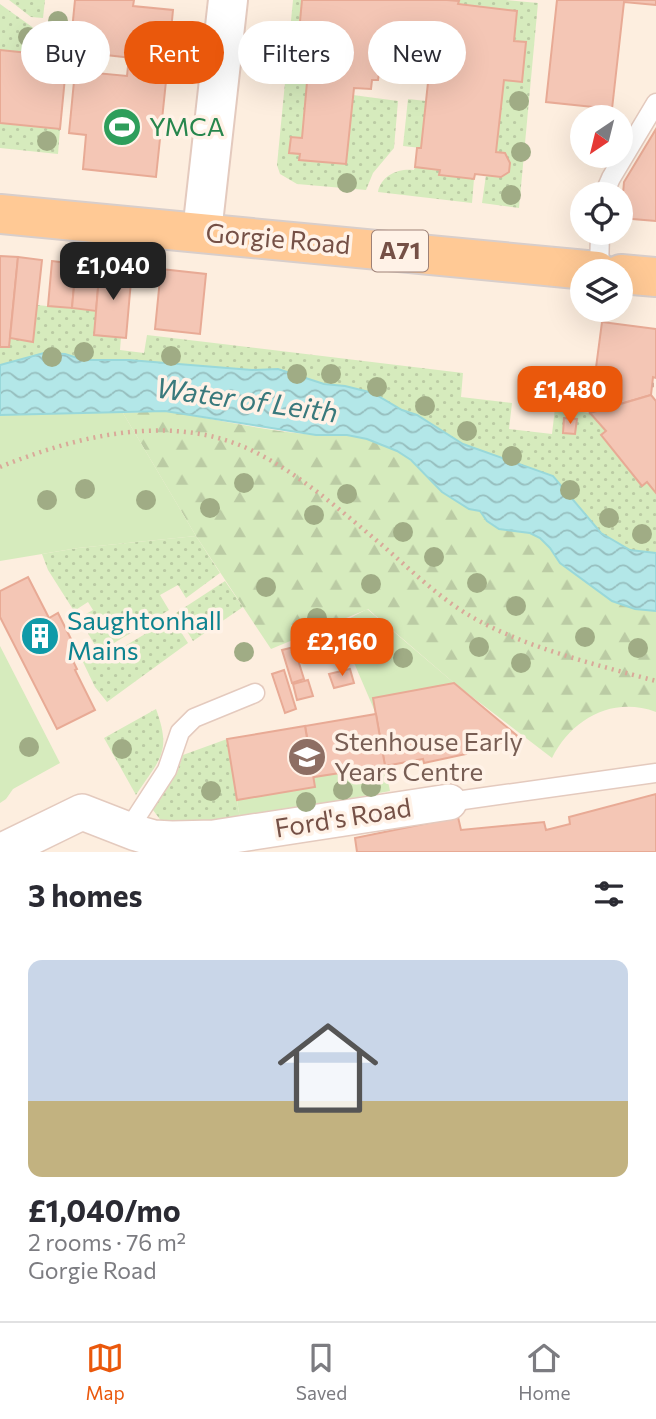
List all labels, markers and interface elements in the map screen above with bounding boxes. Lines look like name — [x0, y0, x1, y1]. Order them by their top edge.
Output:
chip: Buy — [21, 21, 110, 84]
chip: Rent — [124, 21, 224, 84]
chip: Filters — [238, 21, 354, 84]
chip: New — [368, 21, 466, 84]
north arrow — [570, 105, 634, 168]
map controls — [570, 105, 633, 322]
sports icon: YMCA — [101, 106, 143, 148]
place label: YMCA — [149, 110, 225, 141]
button: locate — [570, 182, 633, 245]
street label: Gorgie Road — [204, 216, 352, 259]
road number: A71 — [372, 230, 428, 272]
pin: £1,040 — [56, 243, 170, 302]
text: £1,040 — [76, 251, 150, 279]
button: layers — [570, 259, 633, 322]
pin: £1,480 — [513, 366, 627, 426]
water label: Water of Leith — [154, 369, 340, 429]
text: £1,480 — [533, 375, 607, 403]
place label: Saughtonhall Mains — [67, 604, 222, 665]
building icon: Saughtonhall Mains — [19, 615, 61, 657]
pin: £2,160 — [285, 618, 399, 678]
text: £2,160 — [307, 627, 377, 655]
place label: Stenhouse Early Years Centre — [334, 725, 523, 786]
school or university icon: Stenhouse Early Years Centre — [286, 736, 328, 778]
street label: Ford's Road — [272, 790, 413, 843]
icon: filters — [590, 875, 628, 913]
text: 3 homes — [28, 876, 142, 913]
icon: home — [265, 1005, 391, 1131]
text: £1,040/mo — [28, 1191, 181, 1228]
text: 2 rooms · 76 m² — [28, 1228, 186, 1256]
text: Gorgie Road — [28, 1256, 156, 1284]
tab: Map — [86, 1339, 125, 1404]
tab: Saved — [296, 1339, 347, 1404]
tab: Home — [518, 1339, 570, 1404]

